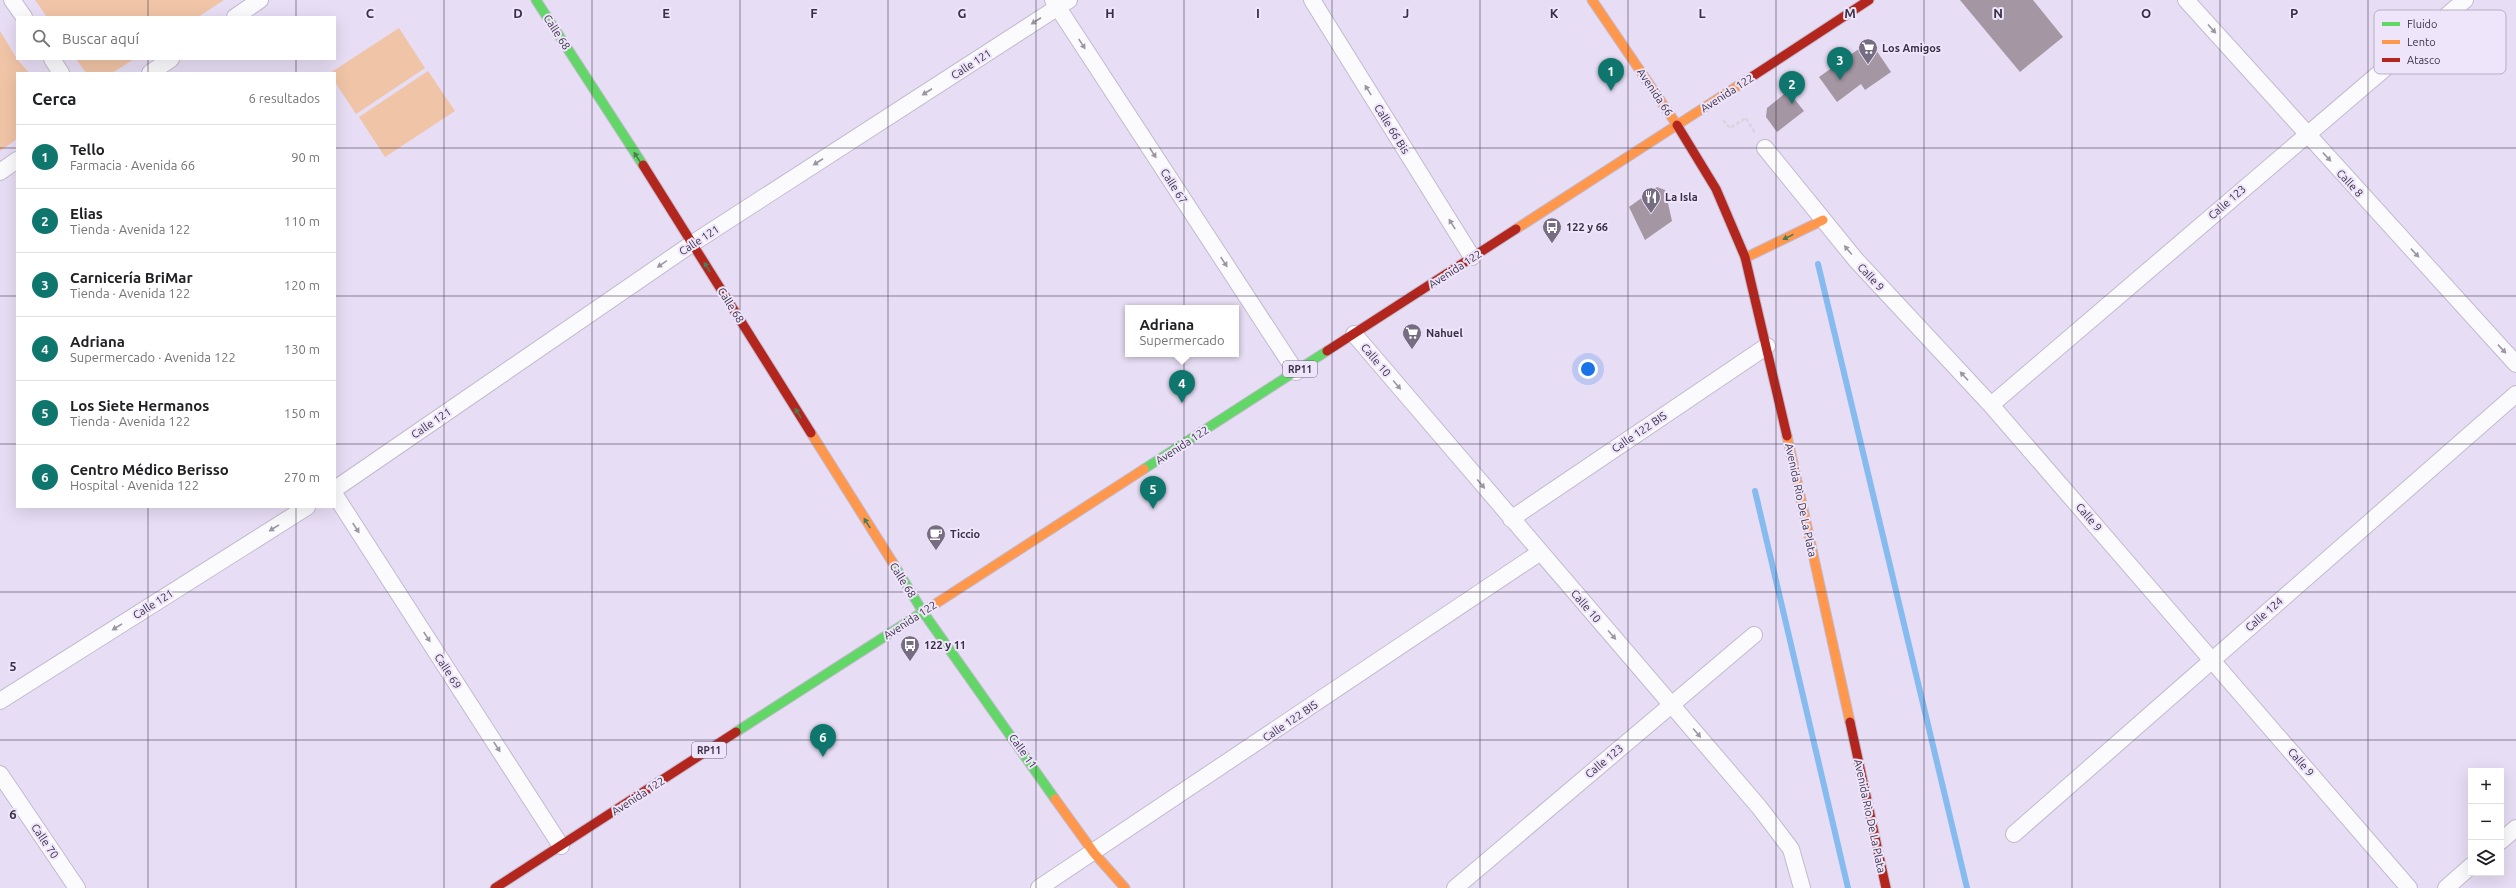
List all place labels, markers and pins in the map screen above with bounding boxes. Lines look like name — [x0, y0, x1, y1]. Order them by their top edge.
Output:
supermarket icon: Los Amigos — [1857, 37, 1879, 65]
place label: Los Amigos — [1882, 42, 1941, 54]
pin: 3 — [1827, 47, 1853, 80]
pin: 1 — [1598, 58, 1624, 91]
pin: 2 — [1779, 71, 1805, 104]
restaurant icon: La Isla — [1640, 186, 1662, 214]
place label: La Isla — [1665, 191, 1698, 203]
bus stop icon: 122 y 66 — [1541, 216, 1563, 244]
place label: 122 y 66 — [1566, 221, 1608, 233]
supermarket icon: Nahuel — [1401, 322, 1423, 350]
place label: Nahuel — [1426, 327, 1463, 339]
pin: 4 — [1169, 370, 1195, 403]
pin: 5 — [1140, 476, 1166, 509]
cafe icon: Ticcio — [925, 523, 947, 551]
place label: Ticcio — [950, 528, 981, 540]
bus stop icon: 122 y 11 — [899, 634, 921, 662]
place label: 122 y 11 — [924, 639, 966, 651]
pin: 6 — [810, 724, 836, 757]

